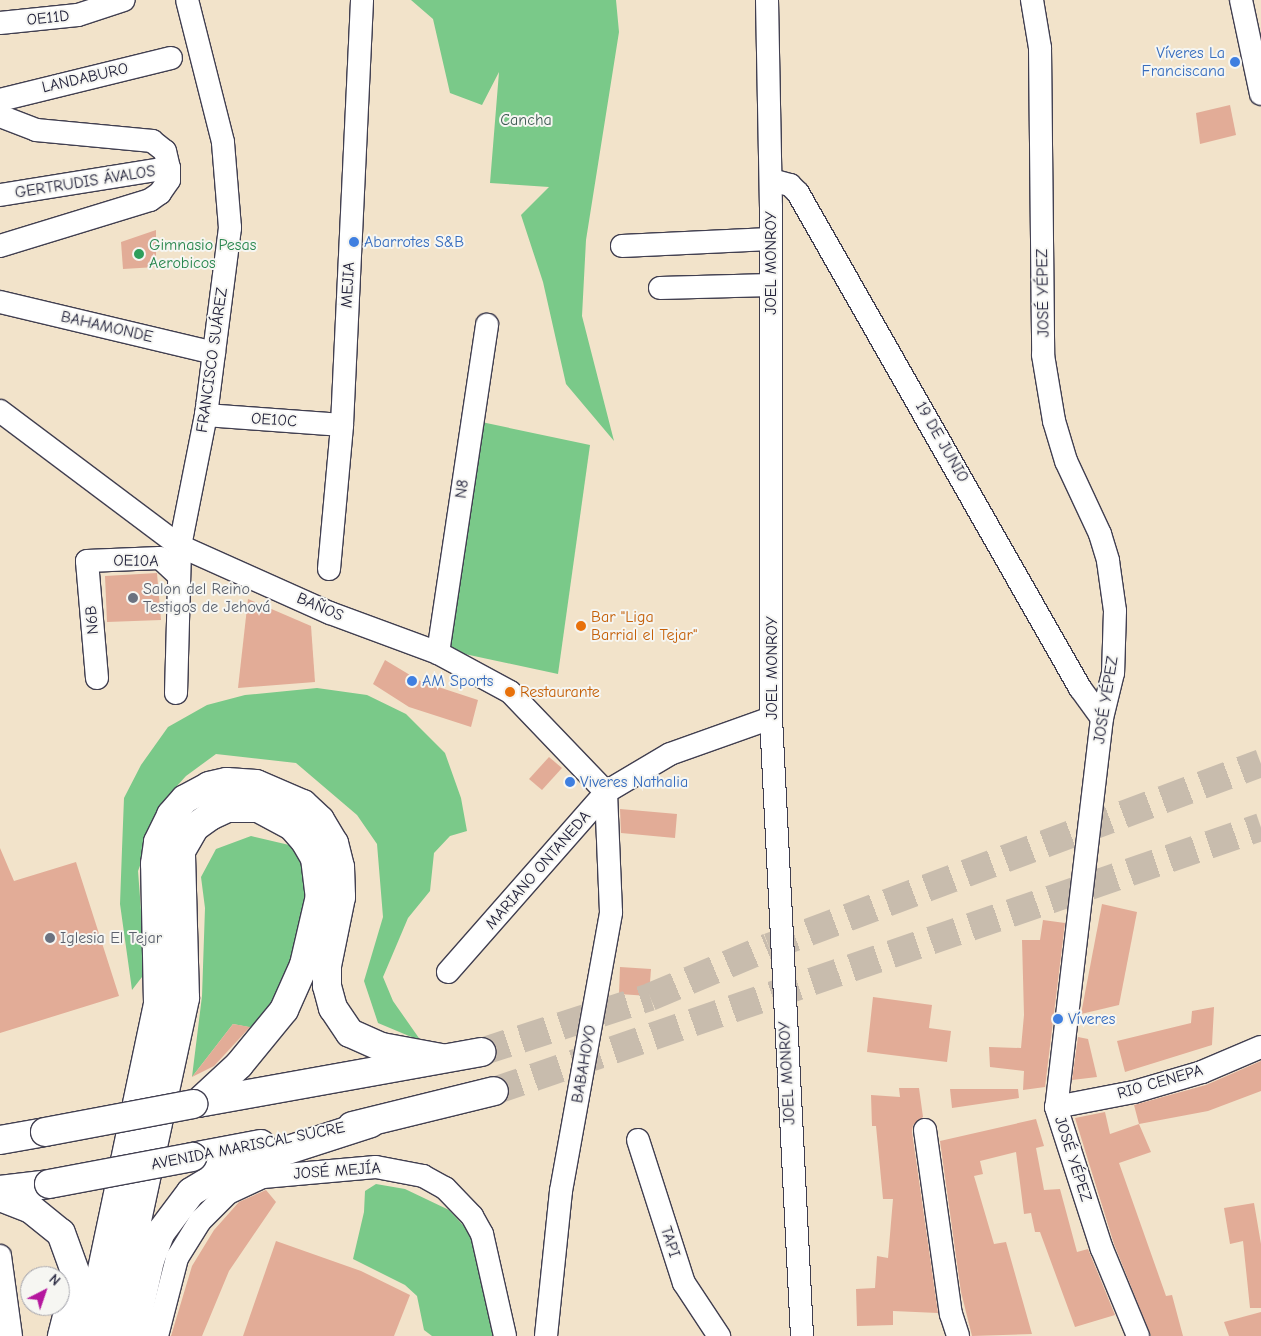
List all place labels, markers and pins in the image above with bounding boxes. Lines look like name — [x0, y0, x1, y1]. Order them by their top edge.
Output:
place label: Víveres La Franciscana — [1142, 43, 1225, 81]
marker: Víveres La Franciscana — [1229, 56, 1241, 68]
place label: Abarrotes S&B — [364, 232, 464, 252]
place label: Gimnasio Pesas Aerobicos — [149, 235, 256, 273]
marker: Abarrotes S&B — [348, 236, 360, 248]
marker: Gimnasio Pesas Aerobicos — [133, 248, 145, 260]
place label: Salon del Reino Testigos de Jehová — [143, 579, 270, 617]
marker: Salon del Reino Testigos de Jehová — [127, 592, 139, 604]
place label: Bar "Liga Barrial el Tejar" — [591, 607, 697, 645]
marker: Bar "Liga Barrial el Tejar" — [575, 620, 587, 632]
place label: AM Sports — [422, 671, 493, 691]
marker: AM Sports — [406, 675, 418, 687]
place label: Restaurante — [520, 682, 600, 702]
marker: Restaurante — [504, 686, 516, 698]
place label: Viveres Nathalia — [580, 772, 688, 792]
marker: Viveres Nathalia — [564, 776, 576, 788]
place label: Iglesia El Tejar — [60, 928, 162, 948]
marker: Iglesia El Tejar — [44, 932, 56, 944]
place label: Víveres — [1068, 1009, 1115, 1029]
marker: Víveres — [1052, 1013, 1064, 1025]

